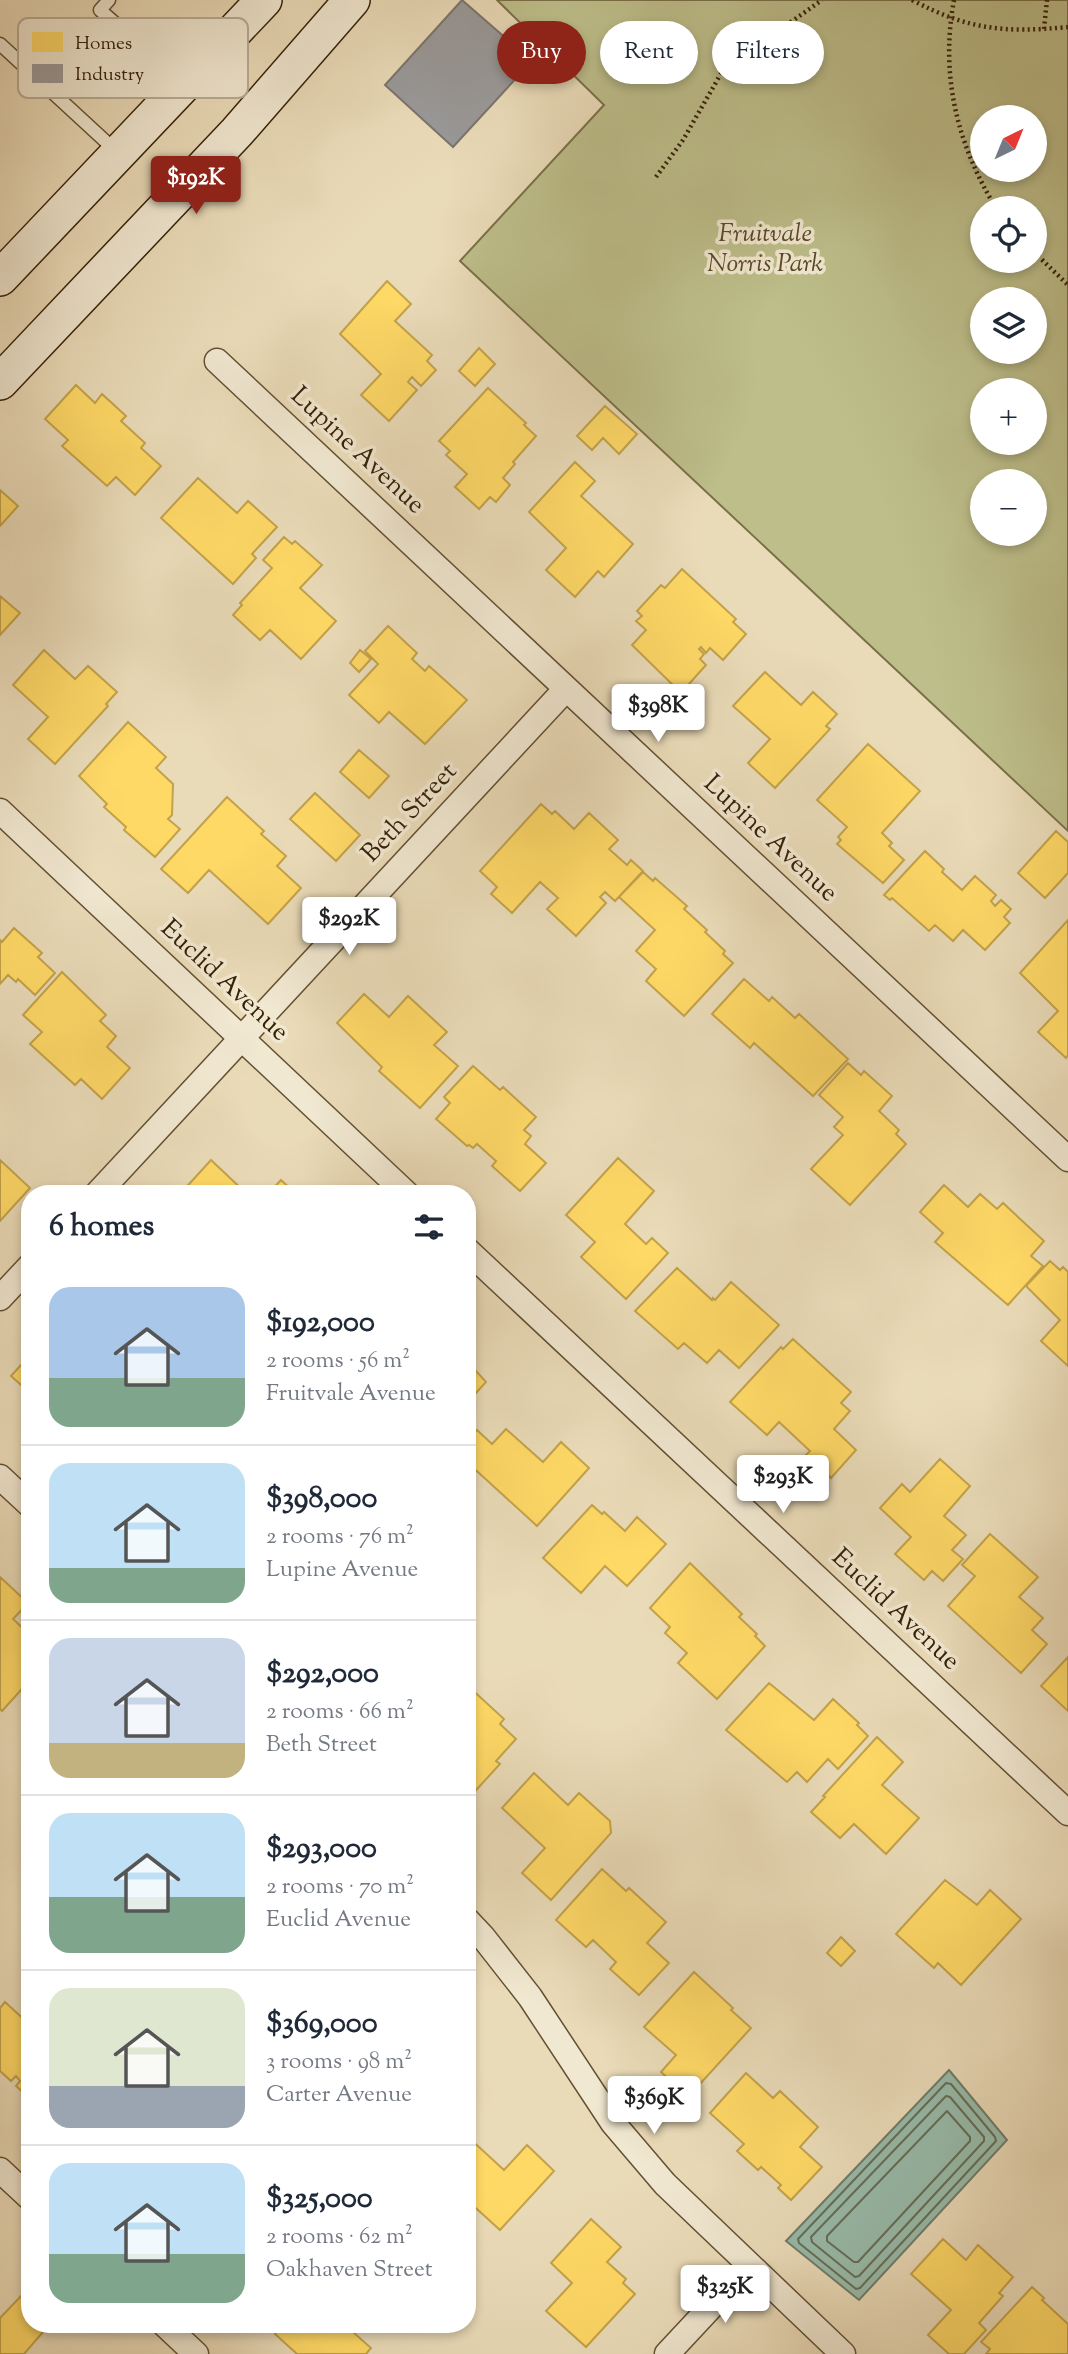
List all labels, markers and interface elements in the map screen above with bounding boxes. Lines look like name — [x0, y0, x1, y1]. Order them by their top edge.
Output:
legend — [18, 18, 248, 98]
chip: Buy — [497, 21, 586, 84]
chip: Rent — [600, 21, 698, 84]
chip: Filters — [712, 21, 824, 84]
text: Homes — [75, 31, 132, 58]
text: Industry — [75, 62, 145, 89]
north arrow — [970, 105, 1046, 182]
map controls — [970, 105, 1047, 546]
pin: $192K — [147, 156, 245, 216]
text: $192K — [167, 162, 225, 195]
button: locate — [970, 196, 1047, 273]
park label: Fruitvale Norris Park — [707, 216, 823, 283]
button: layers — [970, 287, 1047, 364]
button: + — [970, 378, 1047, 455]
street label: Lupine Avenue — [281, 379, 433, 523]
button: − — [970, 469, 1047, 546]
pin: $398K — [609, 684, 707, 744]
text: $398K — [628, 690, 688, 723]
street label: Beth Street — [354, 755, 466, 871]
street label: Lupine Avenue — [694, 767, 846, 911]
pin: $292K — [300, 898, 398, 957]
text: $292K — [318, 903, 380, 936]
street label: Euclid Avenue — [151, 912, 297, 1050]
text: 6 homes — [49, 1206, 154, 1249]
icon: filters — [410, 1208, 448, 1246]
text: $192,000 — [266, 1302, 375, 1345]
icon: home — [105, 1315, 189, 1399]
text: 2 rooms · 56 m² — [266, 1345, 410, 1378]
text: Fruitvale Avenue — [266, 1378, 436, 1411]
pin: $293K — [734, 1456, 832, 1515]
text: $293K — [753, 1461, 813, 1494]
text: $398,000 — [266, 1478, 377, 1521]
icon: home — [105, 1491, 189, 1575]
text: 2 rooms · 76 m² — [266, 1521, 414, 1554]
street label: Euclid Avenue — [822, 1541, 968, 1679]
text: Lupine Avenue — [266, 1554, 418, 1587]
text: $292,000 — [266, 1653, 379, 1696]
icon: home — [105, 1666, 189, 1750]
text: 2 rooms · 66 m² — [266, 1696, 414, 1729]
text: Beth Street — [266, 1729, 377, 1762]
text: $293,000 — [266, 1828, 377, 1871]
icon: home — [105, 1841, 189, 1925]
text: 2 rooms · 70 m² — [266, 1871, 414, 1904]
text: Euclid Avenue — [266, 1904, 411, 1937]
text: $369,000 — [266, 2003, 378, 2046]
icon: home — [105, 2016, 189, 2100]
text: 3 rooms · 98 m² — [266, 2046, 412, 2079]
pin: $369K — [605, 2076, 703, 2136]
text: Carter Avenue — [266, 2079, 412, 2112]
text: $369K — [624, 2082, 684, 2115]
text: $325,000 — [266, 2178, 373, 2221]
icon: home — [105, 2191, 189, 2275]
text: 2 rooms · 62 m² — [266, 2221, 413, 2254]
text: Oakhaven Street — [266, 2254, 433, 2287]
pin: $325K — [676, 2266, 774, 2325]
text: $325K — [697, 2271, 753, 2304]

